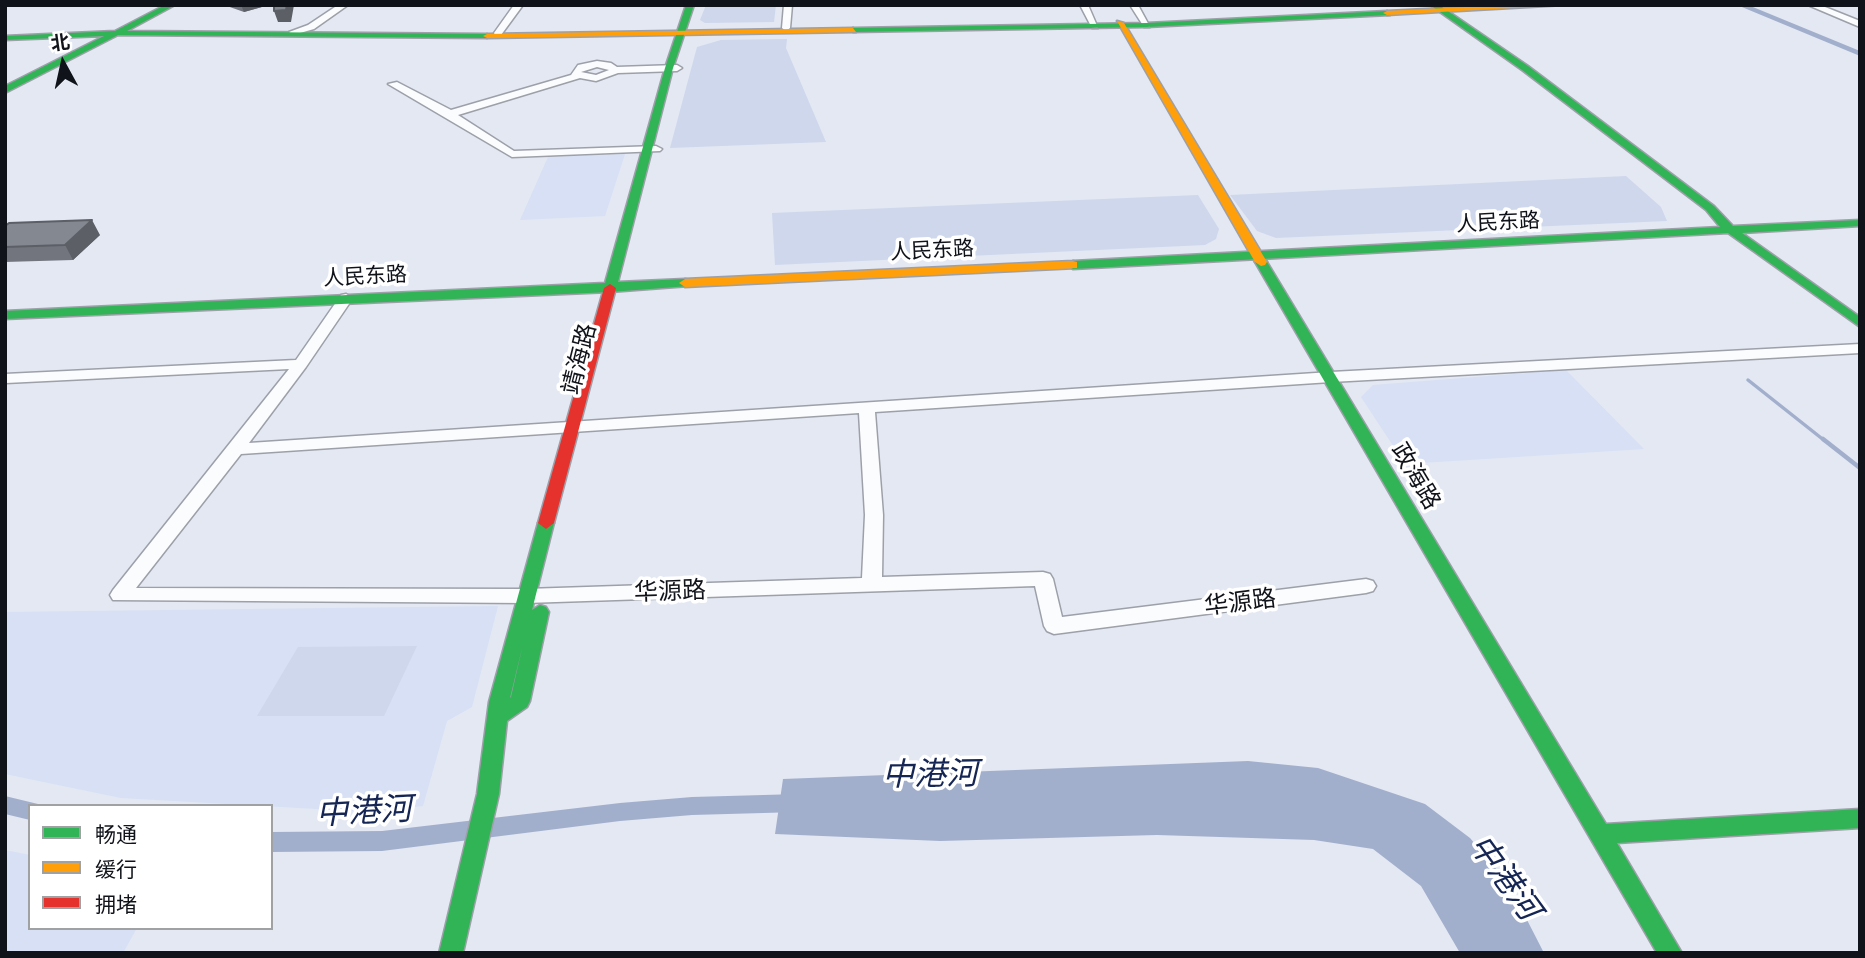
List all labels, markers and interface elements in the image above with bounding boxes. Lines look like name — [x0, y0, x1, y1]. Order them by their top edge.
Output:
north arrow — [28, 28, 98, 98]
text: 北 — [49, 29, 71, 54]
street label: 人民东路 — [1455, 207, 1541, 237]
street label: 人民东路 — [889, 235, 975, 265]
street label: 人民东路 — [322, 261, 408, 291]
street label: 靖海路 — [556, 321, 602, 397]
street label: 政海路 — [1385, 438, 1447, 514]
street label: 华源路 — [634, 575, 706, 607]
street label: 华源路 — [1203, 583, 1277, 621]
water label: 中港河 — [882, 754, 978, 794]
water label: 中港河 — [315, 789, 413, 833]
legend — [28, 804, 273, 930]
text: 畅通 — [95, 821, 137, 846]
water label: 中港河 — [1461, 827, 1549, 927]
text: 缓行 — [95, 856, 137, 881]
text: 拥堵 — [95, 891, 137, 916]

